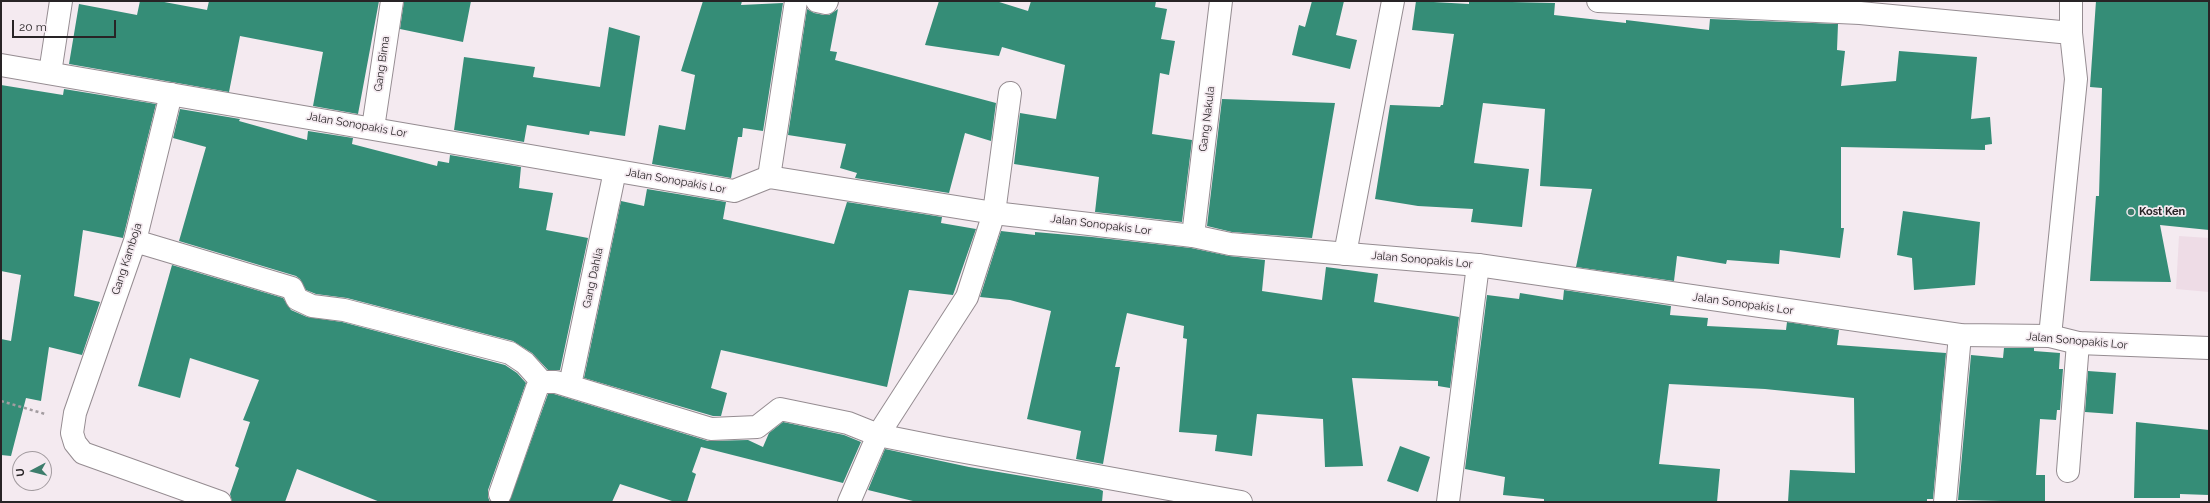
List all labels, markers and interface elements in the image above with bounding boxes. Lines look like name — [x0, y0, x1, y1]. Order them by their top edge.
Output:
scale bar — [14, 12, 118, 38]
text: 20 m — [19, 20, 47, 34]
street label: Gang Bima — [372, 35, 392, 93]
street label: Gang Nakula — [1196, 86, 1218, 152]
street label: Jalan Sonopakis Lor — [306, 110, 408, 140]
street label: Jalan Sonopakis Lor — [625, 166, 727, 196]
place label: Kost Ken — [2139, 205, 2185, 219]
marker: Kost Ken — [2126, 207, 2136, 217]
street label: Jalan Sonopakis Lor — [1050, 212, 1152, 238]
street label: Gang Kamboja — [109, 221, 145, 297]
street label: Gang Dahlia — [580, 247, 606, 309]
street label: Jalan Sonopakis Lor — [1371, 249, 1473, 271]
street label: Jalan Sonopakis Lor — [1692, 290, 1794, 318]
street label: Jalan Sonopakis Lor — [2026, 330, 2128, 352]
north arrow — [12, 451, 52, 491]
text: U — [14, 468, 28, 477]

